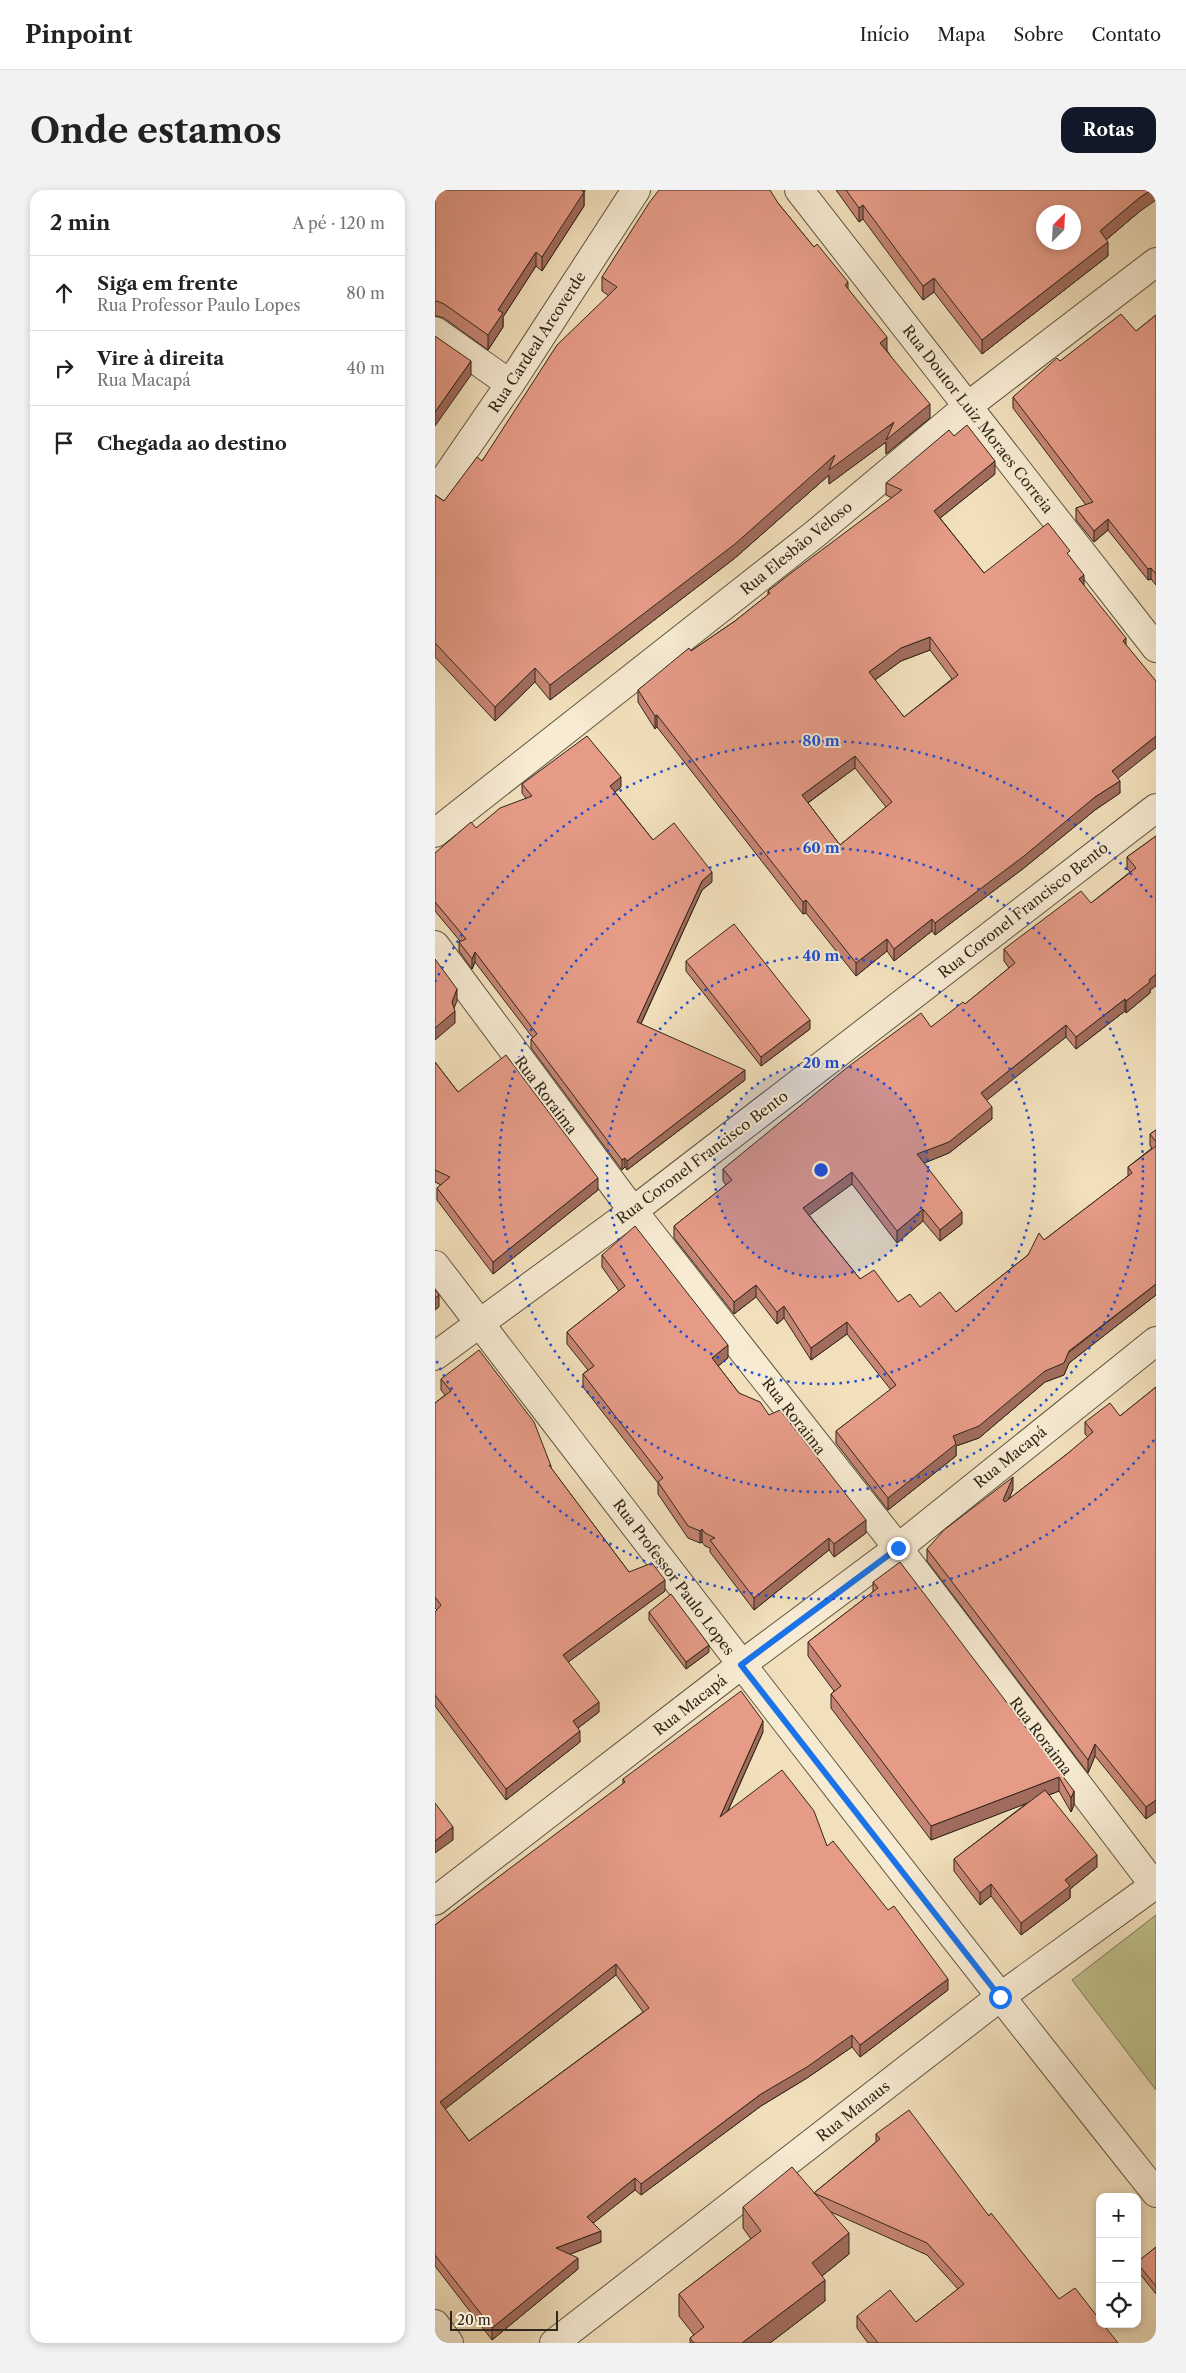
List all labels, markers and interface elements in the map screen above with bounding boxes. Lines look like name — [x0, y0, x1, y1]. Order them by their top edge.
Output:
text: Pinpoint — [25, 20, 132, 49]
text: Início — [860, 24, 909, 46]
text: Mapa — [937, 24, 985, 46]
text: Sobre — [1013, 24, 1064, 46]
text: Contato — [1092, 24, 1161, 46]
button: Rotas — [1061, 107, 1156, 153]
text: Onde estamos — [30, 109, 282, 152]
north arrow — [1036, 205, 1081, 250]
text: 2 min — [50, 210, 110, 235]
text: A pé · 120 m — [292, 213, 385, 233]
street label: Rua Cardeal Arcoverde — [484, 268, 590, 416]
text: Siga em frente — [97, 272, 238, 295]
icon: ahead — [50, 279, 78, 307]
text: 80 m — [346, 283, 385, 303]
text: Rua Professor Paulo Lopes — [97, 295, 300, 315]
street label: Rua Doutor Luiz Moraes Correia — [899, 321, 1057, 517]
text: Vire à direita — [97, 347, 224, 370]
icon: right — [50, 354, 78, 382]
text: 40 m — [346, 358, 385, 378]
text: Rua Macapá — [97, 370, 191, 390]
icon: arrive — [50, 429, 78, 457]
text: Chegada ao destino — [97, 432, 287, 455]
street label: Rua Elesbão Veloso — [736, 497, 856, 599]
text: 80 m — [802, 731, 840, 750]
text: 60 m — [802, 838, 840, 857]
street label: Rua Coronel Francisco Bento — [934, 838, 1112, 982]
text: 40 m — [802, 946, 840, 965]
street label: Rua Roraima — [511, 1052, 581, 1138]
text: 20 m — [802, 1053, 840, 1072]
street label: Rua Coronel Francisco Bento — [612, 1086, 792, 1228]
centre of rings — [812, 1161, 830, 1179]
street label: Rua Roraima — [758, 1374, 830, 1458]
street label: Rua Macapá — [970, 1422, 1050, 1492]
street label: Rua Professor Paulo Lopes — [609, 1495, 739, 1659]
route end — [887, 1537, 910, 1560]
street label: Rua Macapá — [650, 1670, 731, 1740]
street label: Rua Roraima — [1006, 1693, 1076, 1779]
route start — [989, 1986, 1012, 2009]
street label: Rua Manaus — [812, 2076, 894, 2146]
map controls — [1096, 2193, 1141, 2328]
button: + — [1096, 2193, 1141, 2238]
button: − — [1096, 2238, 1141, 2283]
button: locate — [1096, 2283, 1141, 2328]
scale bar — [450, 2308, 557, 2331]
text: 20 m — [457, 2311, 491, 2329]

